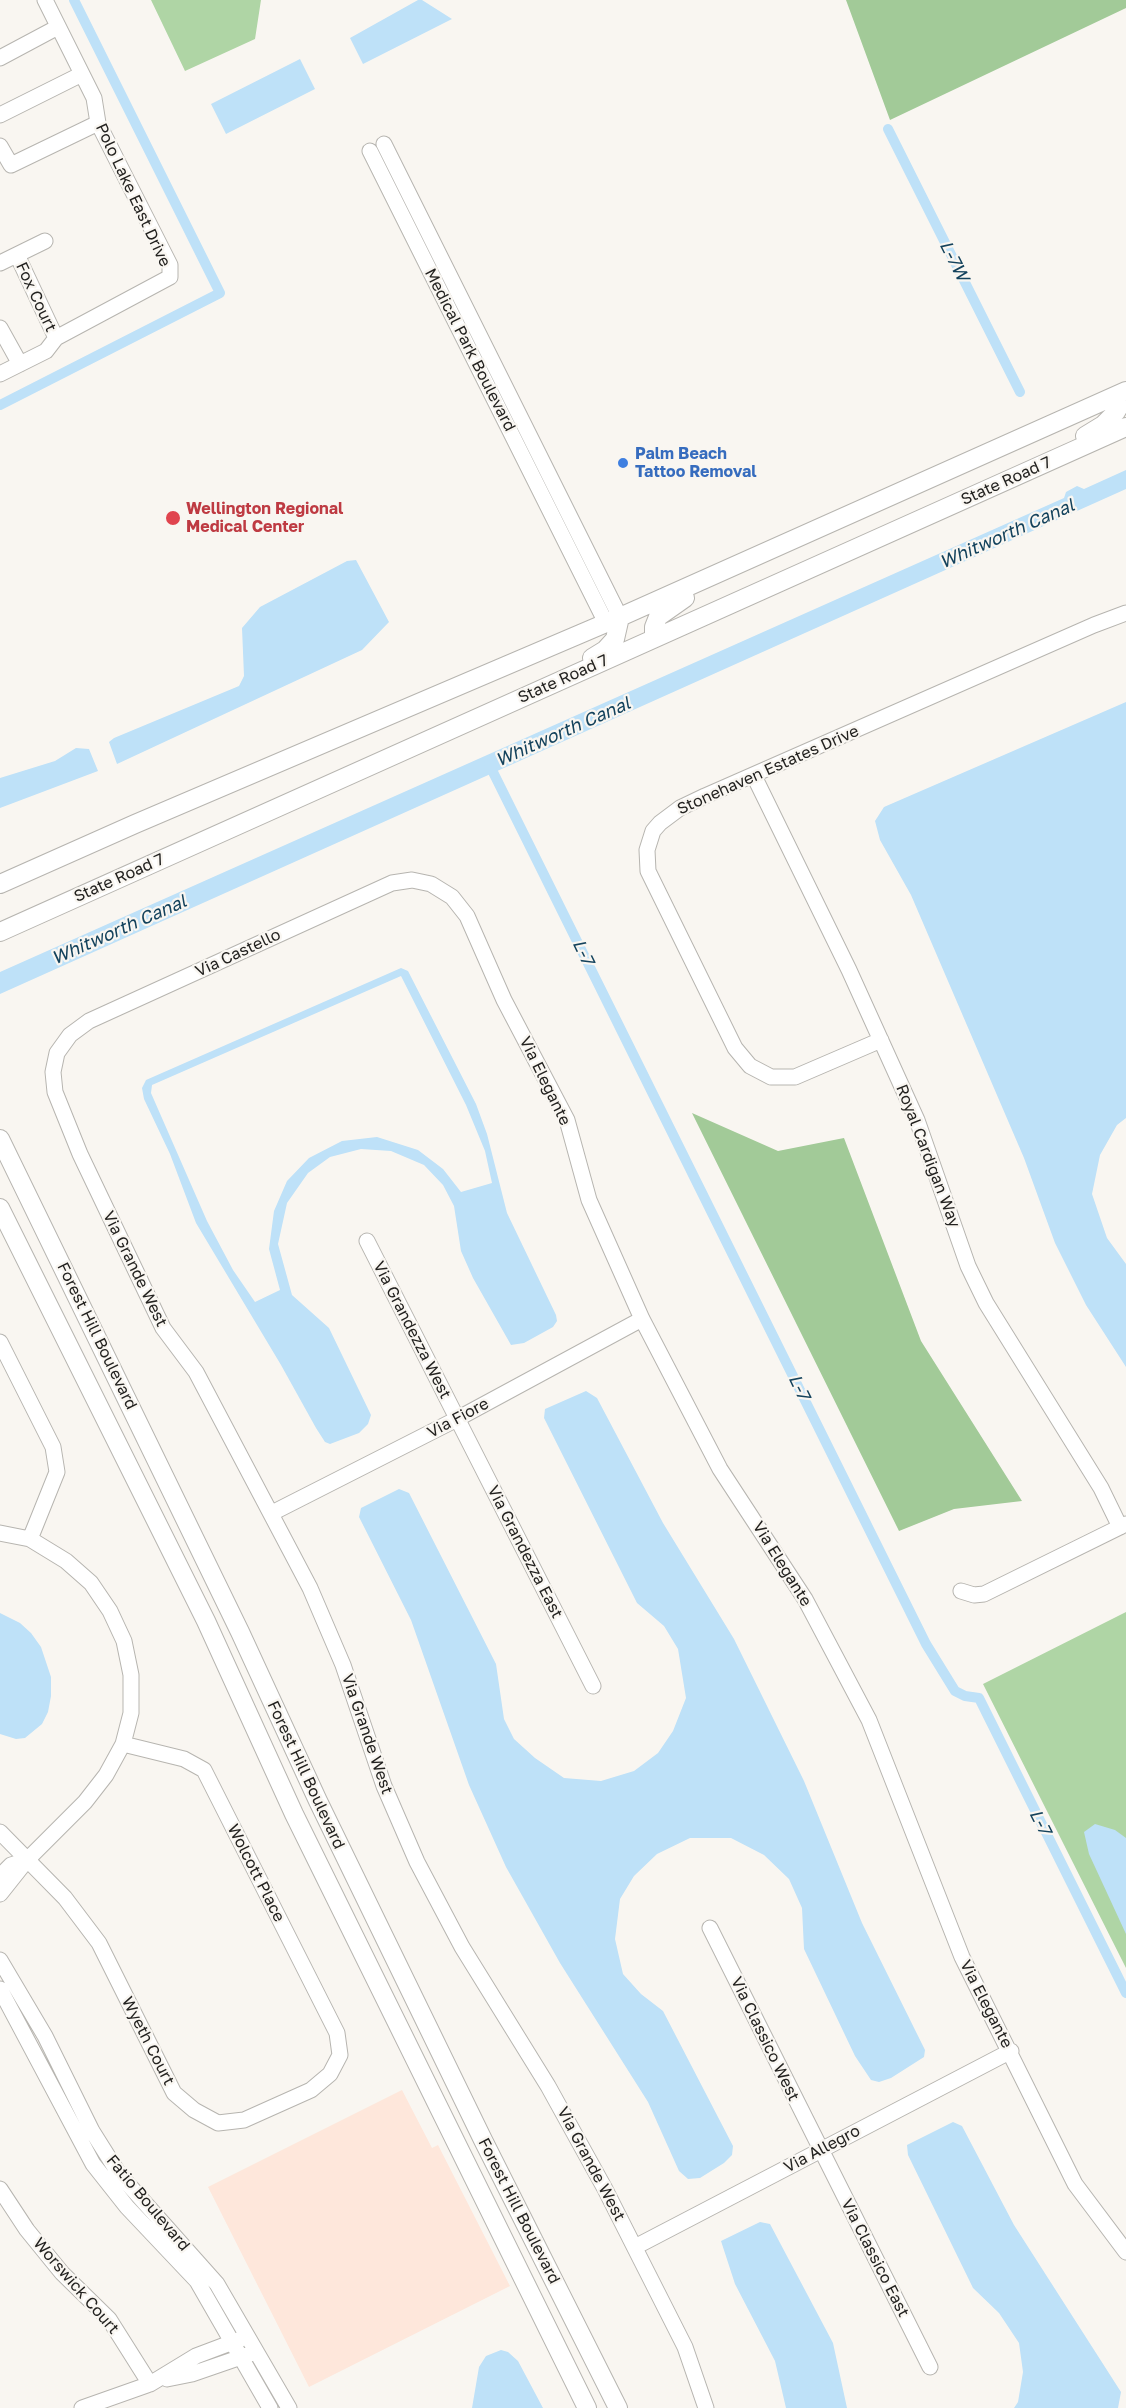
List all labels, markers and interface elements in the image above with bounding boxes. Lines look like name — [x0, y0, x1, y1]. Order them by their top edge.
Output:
street label: Polo Lake East Drive — [91, 120, 175, 270]
water label: L-7W — [935, 237, 973, 285]
street label: Fox Court — [12, 259, 60, 335]
street label: Medical Park Boulevard — [421, 265, 519, 435]
place label: Palm Beach Tattoo Removal — [635, 444, 757, 482]
street label: State Road 7 — [958, 453, 1054, 509]
marker: Palm Beach Tattoo Removal — [616, 456, 630, 470]
water label: Whitworth Canal — [936, 495, 1078, 573]
place label: Wellington Regional Medical Center — [186, 499, 343, 537]
marker: Wellington Regional Medical Center — [164, 509, 182, 527]
street label: State Road 7 — [515, 651, 611, 707]
water label: Whitworth Canal — [492, 693, 634, 771]
street label: Stonehaven Estates Drive — [674, 721, 862, 819]
street label: State Road 7 — [71, 850, 167, 906]
water label: Whitworth Canal — [48, 891, 190, 969]
street label: Via Castello — [192, 925, 284, 981]
water label: L-7 — [568, 936, 598, 968]
street label: Via Elegante — [515, 1034, 575, 1128]
street label: Royal Cardigan Way — [892, 1082, 964, 1230]
street label: Via Grande West — [99, 1208, 171, 1330]
street label: Via Grandezza West — [369, 1258, 455, 1402]
street label: Forest Hill Boulevard — [53, 1259, 141, 1413]
water label: L-7 — [784, 1371, 814, 1403]
street label: Via Fiore — [424, 1394, 492, 1442]
street label: Via Grandezza East — [483, 1482, 567, 1622]
street label: Via Elegante — [748, 1518, 816, 1610]
street label: Via Grande West — [337, 1671, 397, 1797]
street label: Forest Hill Boulevard — [263, 1698, 349, 1852]
water label: L-7 — [1025, 1806, 1055, 1838]
street label: Wolcott Place — [223, 1821, 289, 1925]
street label: Via Elegante — [956, 1957, 1016, 2051]
street label: Via Classico West — [727, 1974, 803, 2104]
street label: Wyeth Court — [118, 1994, 178, 2088]
street label: Via Grande West — [553, 2104, 629, 2224]
street label: Via Allegro — [781, 2121, 863, 2177]
street label: Forest Hill Boulevard — [474, 2135, 564, 2287]
street label: Fatio Boulevard — [102, 2151, 194, 2255]
street label: Via Classico East — [837, 2196, 913, 2320]
street label: Worswick Court — [29, 2234, 123, 2338]

